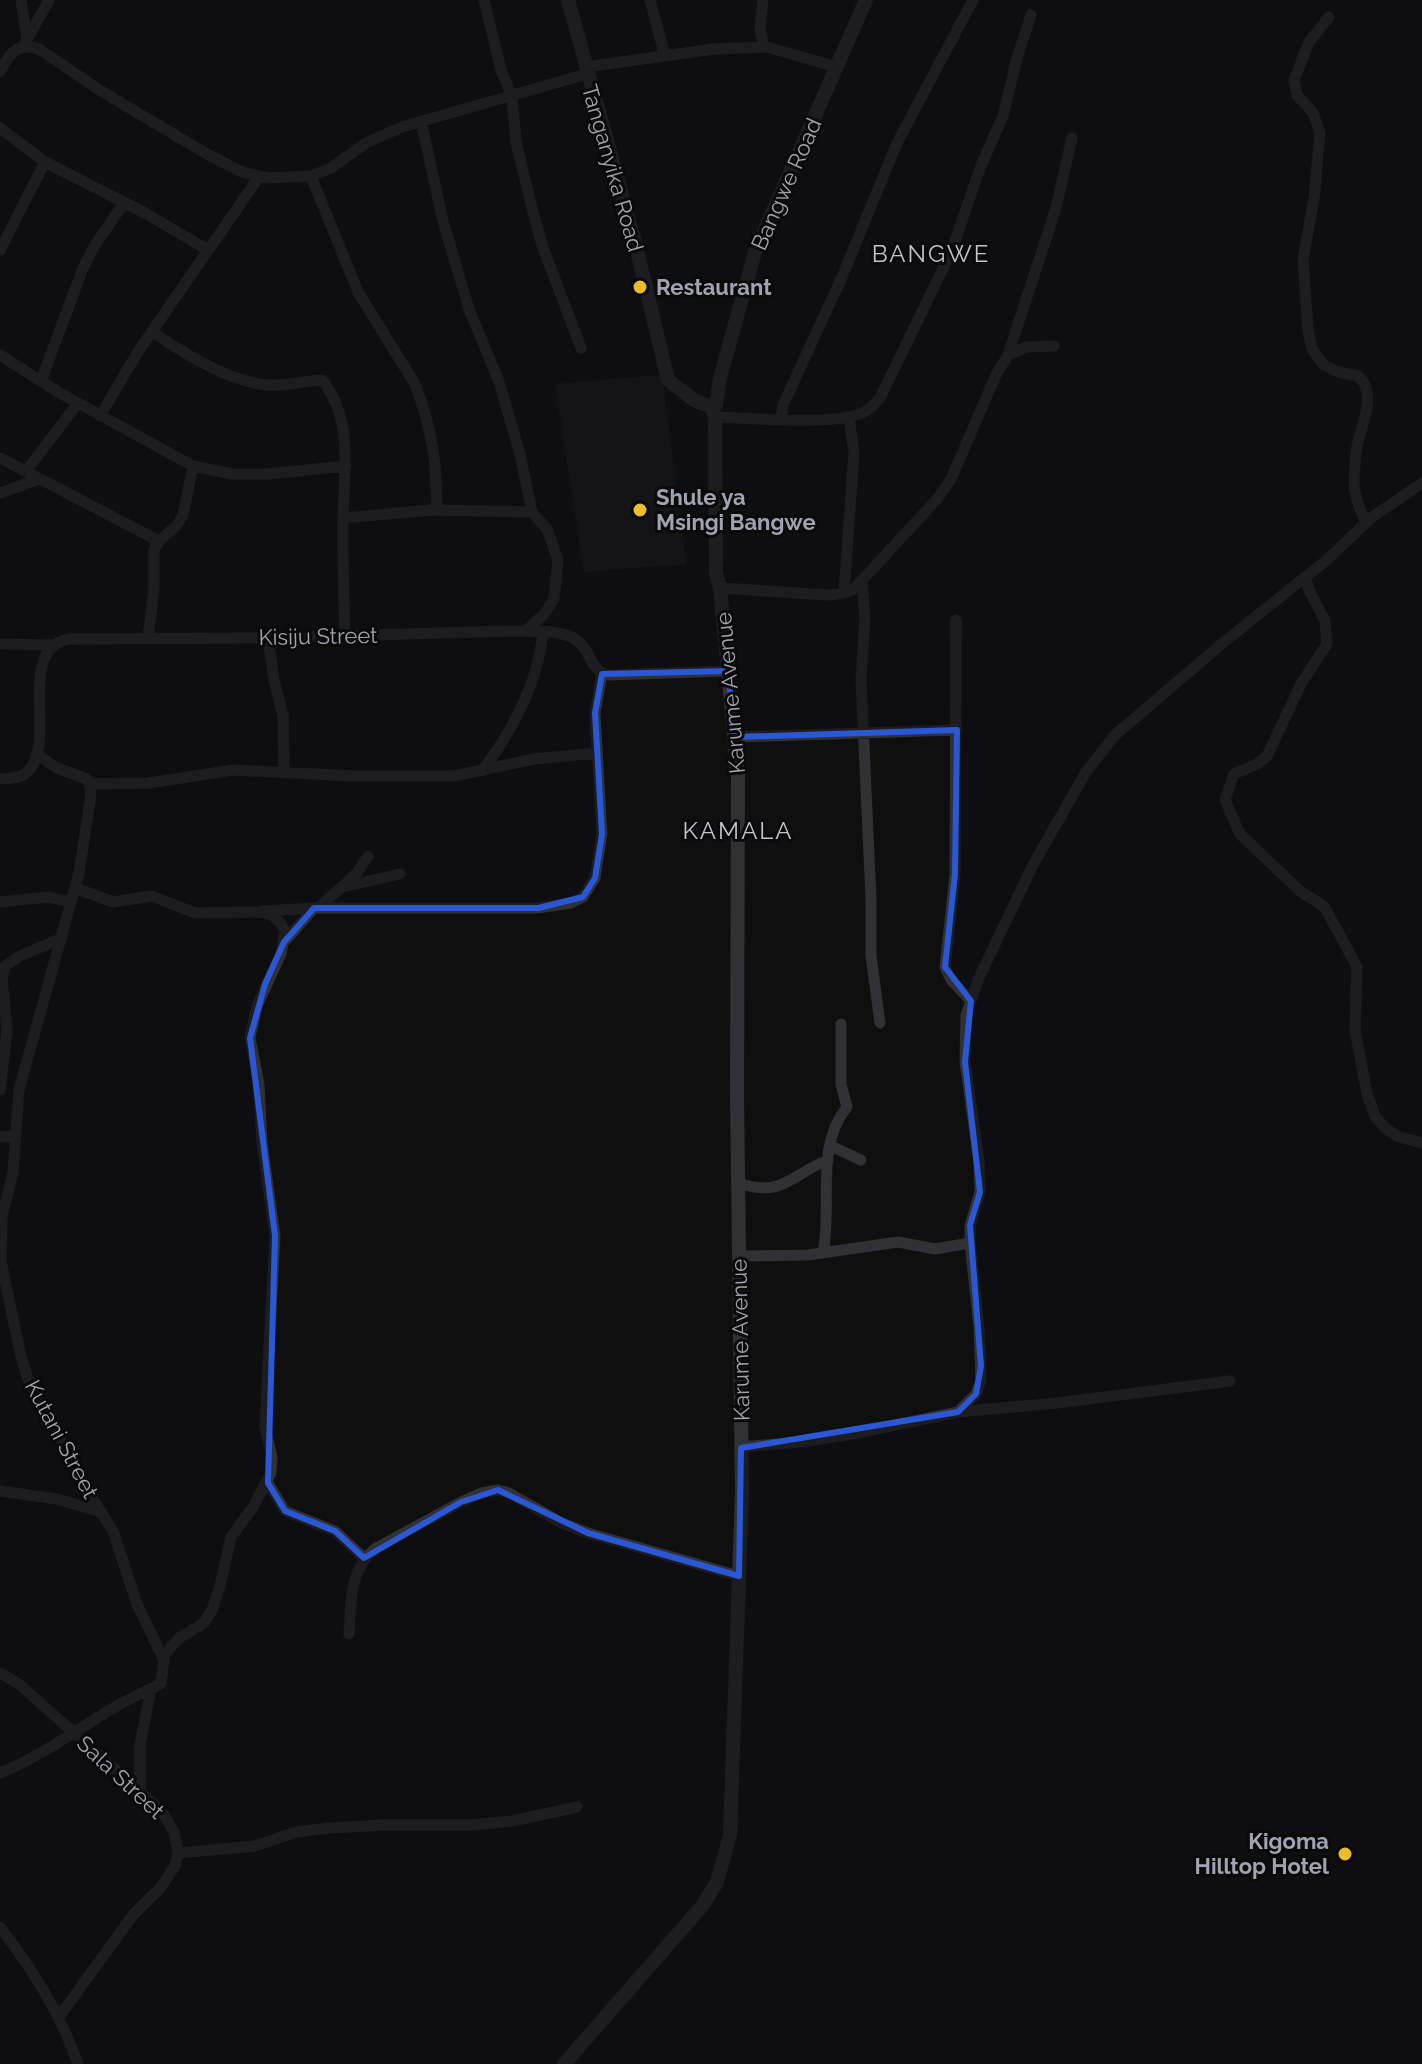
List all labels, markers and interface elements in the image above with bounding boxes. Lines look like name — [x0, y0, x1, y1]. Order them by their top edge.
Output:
street label: Tanganyika Road — [577, 81, 649, 255]
street label: Bangwe Road — [745, 114, 827, 254]
district label: BANGWE — [872, 239, 990, 268]
place label: Restaurant — [656, 274, 772, 300]
marker: Restaurant — [631, 278, 649, 296]
place label: Shule ya Msingi Bangwe — [656, 484, 816, 535]
marker: Shule ya Msingi Bangwe — [631, 501, 649, 519]
street label: Karume Avenue — [710, 611, 750, 775]
street label: Kisiju Street — [258, 622, 378, 650]
district label: KAMALA — [682, 816, 794, 845]
street label: Karume Avenue — [726, 1259, 754, 1421]
street label: Kutani Street — [20, 1375, 104, 1503]
street label: Sala Street — [72, 1730, 171, 1824]
place label: Kigoma Hilltop Hotel — [1195, 1828, 1330, 1879]
marker: Kigoma Hilltop Hotel — [1336, 1845, 1354, 1863]

